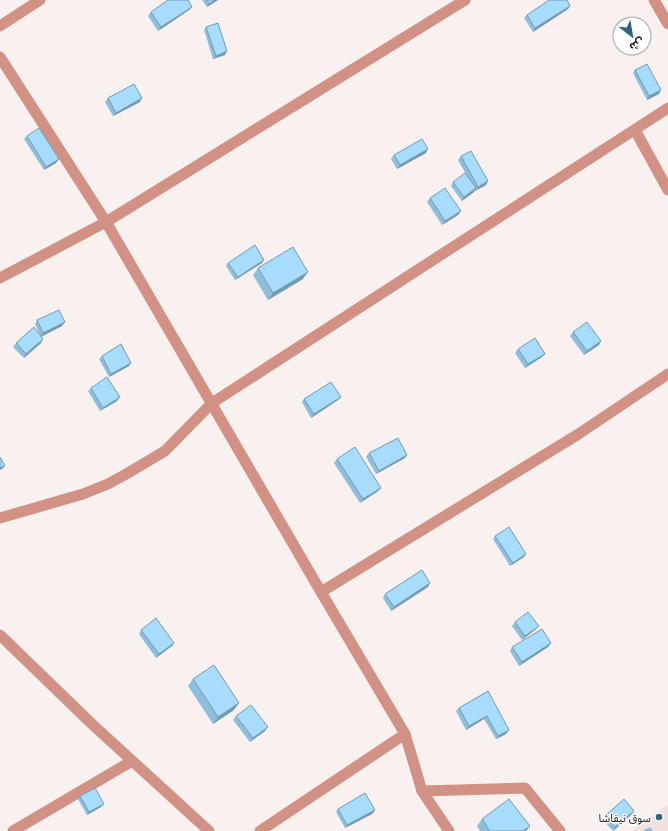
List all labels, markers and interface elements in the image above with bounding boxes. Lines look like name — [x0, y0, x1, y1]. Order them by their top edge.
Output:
north arrow — [612, 16, 652, 56]
text: ش — [627, 35, 647, 54]
place label: سوق نيفاشا — [598, 811, 651, 825]
marker: سوق نيفاشا — [654, 812, 664, 822]

